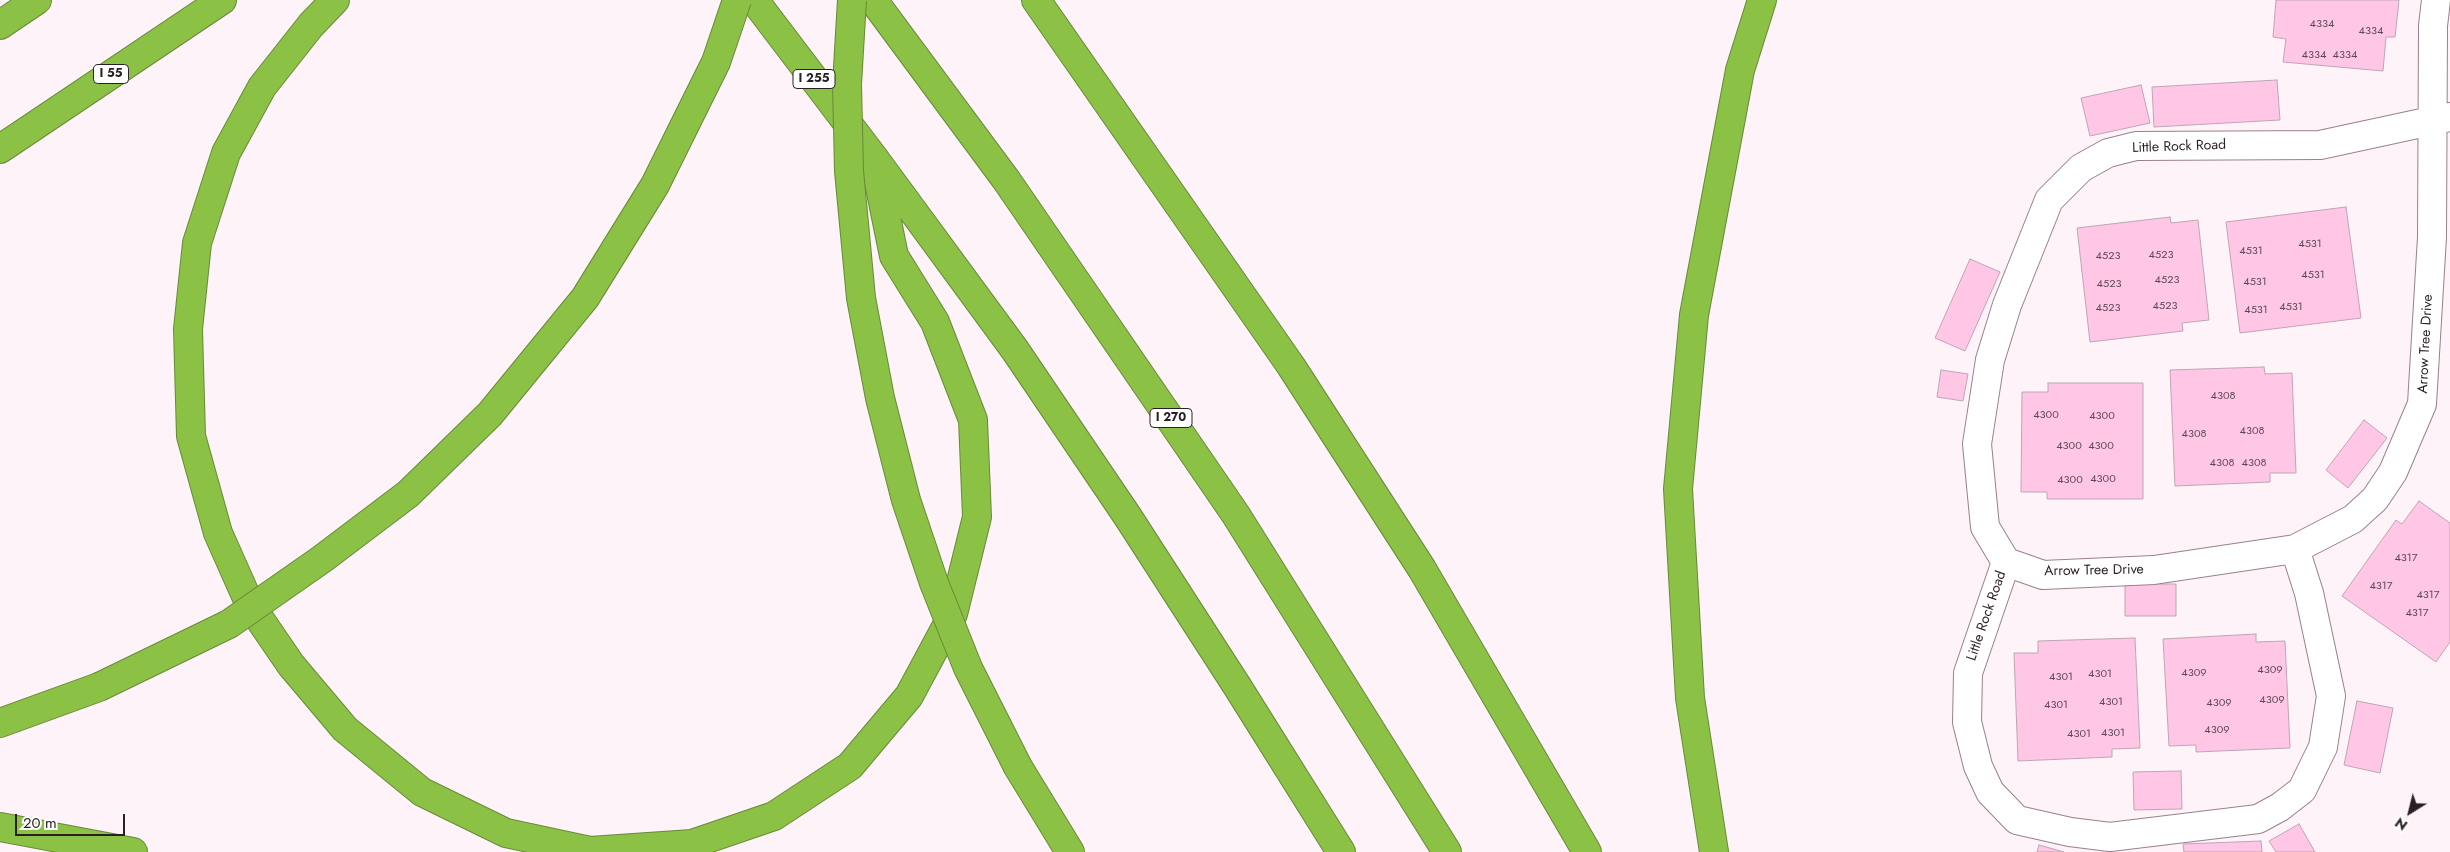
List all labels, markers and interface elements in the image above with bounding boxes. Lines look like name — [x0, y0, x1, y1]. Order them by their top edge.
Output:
house number: 4334 — [2310, 17, 2334, 31]
house number: 4334 — [2359, 24, 2383, 38]
house number: 4334 — [2302, 48, 2326, 62]
house number: 4334 — [2333, 48, 2357, 62]
road number: I 55 — [94, 64, 128, 84]
road number: I 255 — [793, 70, 835, 88]
street label: Little Rock Road — [2132, 137, 2226, 157]
house number: 4531 — [2298, 237, 2322, 251]
house number: 4531 — [2239, 244, 2263, 258]
house number: 4523 — [2149, 248, 2173, 262]
house number: 4523 — [2096, 249, 2120, 263]
house number: 4531 — [2301, 268, 2325, 282]
house number: 4523 — [2155, 273, 2179, 287]
house number: 4531 — [2243, 275, 2267, 289]
house number: 4523 — [2097, 277, 2121, 291]
street label: Arrow Tree Drive — [2415, 294, 2437, 394]
house number: 4523 — [2153, 299, 2177, 313]
house number: 4531 — [2279, 300, 2303, 314]
house number: 4523 — [2096, 301, 2120, 315]
house number: 4531 — [2244, 303, 2268, 317]
house number: 4308 — [2210, 389, 2236, 403]
road number: I 270 — [1150, 408, 1192, 428]
house number: 4300 — [2033, 408, 2059, 422]
house number: 4300 — [2089, 409, 2115, 423]
house number: 4308 — [2239, 424, 2265, 438]
house number: 4308 — [2181, 427, 2207, 441]
house number: 4300 — [2056, 439, 2082, 453]
house number: 4300 — [2088, 439, 2114, 453]
house number: 4308 — [2209, 456, 2235, 470]
house number: 4308 — [2241, 456, 2267, 470]
house number: 4300 — [2090, 472, 2116, 486]
house number: 4300 — [2057, 473, 2083, 487]
house number: 4317 — [2394, 551, 2418, 565]
street label: Arrow Tree Drive — [2044, 562, 2144, 580]
street label: Little Rock Road — [1964, 569, 2010, 663]
house number: 4317 — [2369, 579, 2393, 593]
house number: 4317 — [2416, 588, 2440, 602]
house number: 4317 — [2405, 606, 2429, 620]
house number: 4309 — [2257, 663, 2283, 677]
house number: 4309 — [2181, 666, 2207, 680]
house number: 4301 — [2088, 667, 2112, 681]
house number: 4301 — [2049, 670, 2073, 684]
house number: 4309 — [2259, 693, 2285, 707]
house number: 4301 — [2099, 695, 2123, 709]
house number: 4309 — [2206, 696, 2232, 710]
house number: 4301 — [2044, 698, 2068, 712]
house number: 4309 — [2204, 723, 2230, 737]
house number: 4301 — [2101, 726, 2125, 740]
house number: 4301 — [2067, 727, 2091, 741]
north arrow — [2385, 787, 2435, 837]
scale bar — [18, 804, 128, 836]
text: 20 m — [23, 812, 57, 834]
text: N — [2391, 813, 2412, 835]

